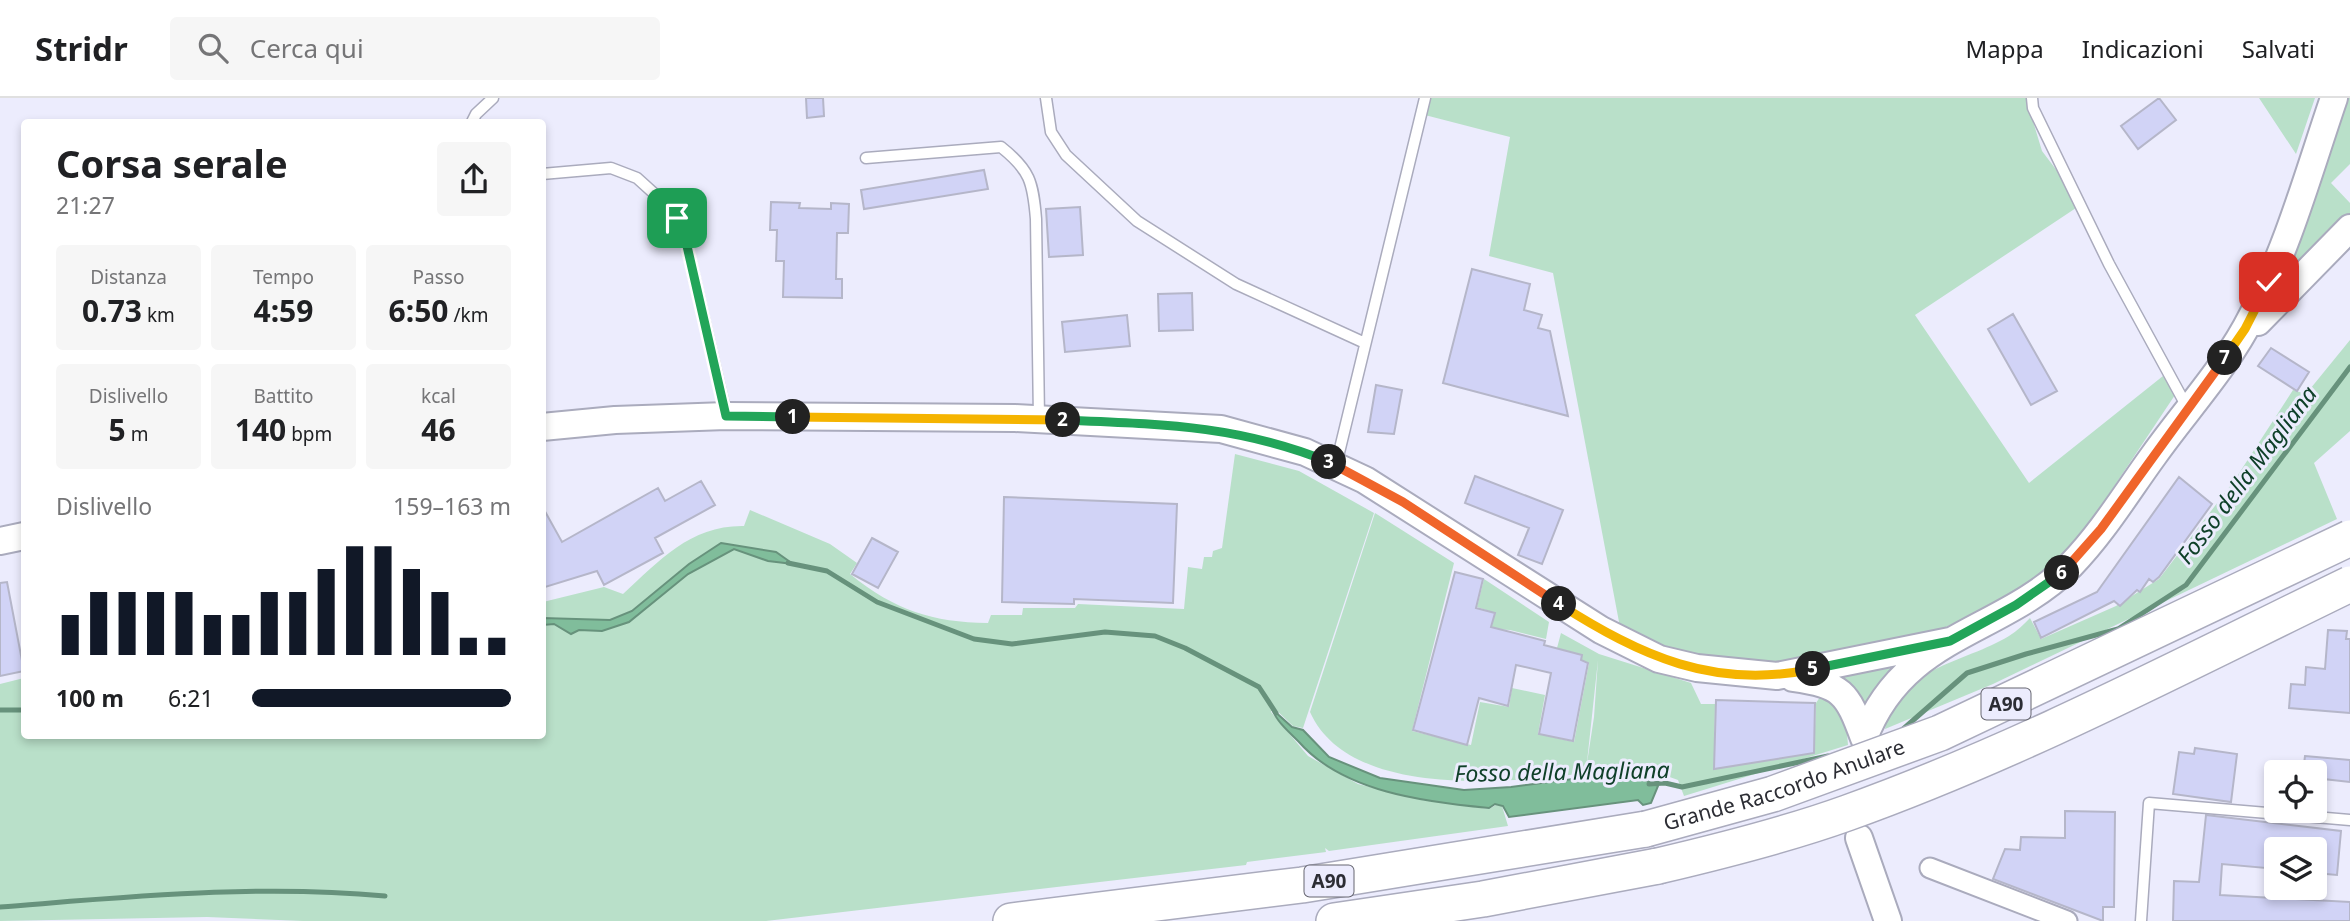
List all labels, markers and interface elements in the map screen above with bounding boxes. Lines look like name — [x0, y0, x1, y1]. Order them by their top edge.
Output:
search box — [170, 17, 660, 80]
text: Stridr — [35, 26, 128, 71]
icon: search — [194, 29, 232, 67]
text: Cerca qui — [250, 30, 364, 66]
text: Mappa — [1966, 32, 2044, 65]
text: Indicazioni — [2082, 32, 2204, 65]
text: Salvati — [2242, 32, 2315, 65]
text: Corsa serale — [56, 137, 288, 189]
button: share — [437, 142, 511, 216]
pin — [647, 188, 707, 248]
text: 21:27 — [56, 189, 115, 221]
icon: arrive — [658, 199, 696, 237]
pin — [2239, 252, 2299, 312]
icon: check — [2250, 263, 2288, 301]
text: Distanza — [90, 264, 167, 290]
text: Tempo — [253, 264, 314, 290]
text: Passo — [413, 264, 464, 290]
text: 0.73 — [82, 290, 142, 331]
text: 4:59 — [254, 290, 313, 331]
text: 6:50 — [389, 290, 449, 331]
text: km — [142, 302, 175, 328]
text: /km — [449, 302, 488, 328]
pin: 7 — [2208, 341, 2242, 376]
text: 7 — [2219, 344, 2230, 370]
water label: Fosso della Magliana — [2169, 379, 2324, 570]
text: Dislivello — [89, 383, 168, 409]
text: Battito — [254, 383, 313, 409]
text: kcal — [421, 383, 456, 409]
pin: 1 — [776, 400, 810, 434]
pin: 2 — [1046, 402, 1080, 438]
text: 1 — [787, 403, 798, 429]
text: 2 — [1057, 406, 1068, 432]
text: 5 — [109, 409, 126, 450]
text: 140 — [235, 409, 286, 450]
text: 46 — [421, 409, 456, 450]
text: m — [126, 421, 148, 447]
text: bpm — [286, 421, 332, 447]
pin: 3 — [1312, 444, 1346, 480]
text: 3 — [1323, 448, 1334, 474]
text: Dislivello — [56, 490, 152, 522]
text: 159–163 m — [393, 490, 511, 522]
pin: 6 — [2044, 556, 2080, 590]
text: 6 — [2056, 559, 2067, 585]
pin: 4 — [1542, 587, 1576, 622]
text: 4 — [1553, 590, 1564, 616]
pin: 5 — [1796, 652, 1830, 686]
text: 5 — [1807, 655, 1818, 681]
text: 100 m — [56, 682, 124, 714]
text: 6:21 — [168, 682, 214, 714]
road number: A90 — [1982, 688, 2030, 720]
street label: Grande Raccordo Anulare — [1660, 732, 1908, 837]
water label: Fosso della Magliana — [1454, 753, 1670, 789]
map controls — [2264, 760, 2327, 900]
button: locate — [2264, 760, 2327, 823]
button: layers — [2264, 837, 2327, 900]
road number: A90 — [1304, 866, 1354, 896]

